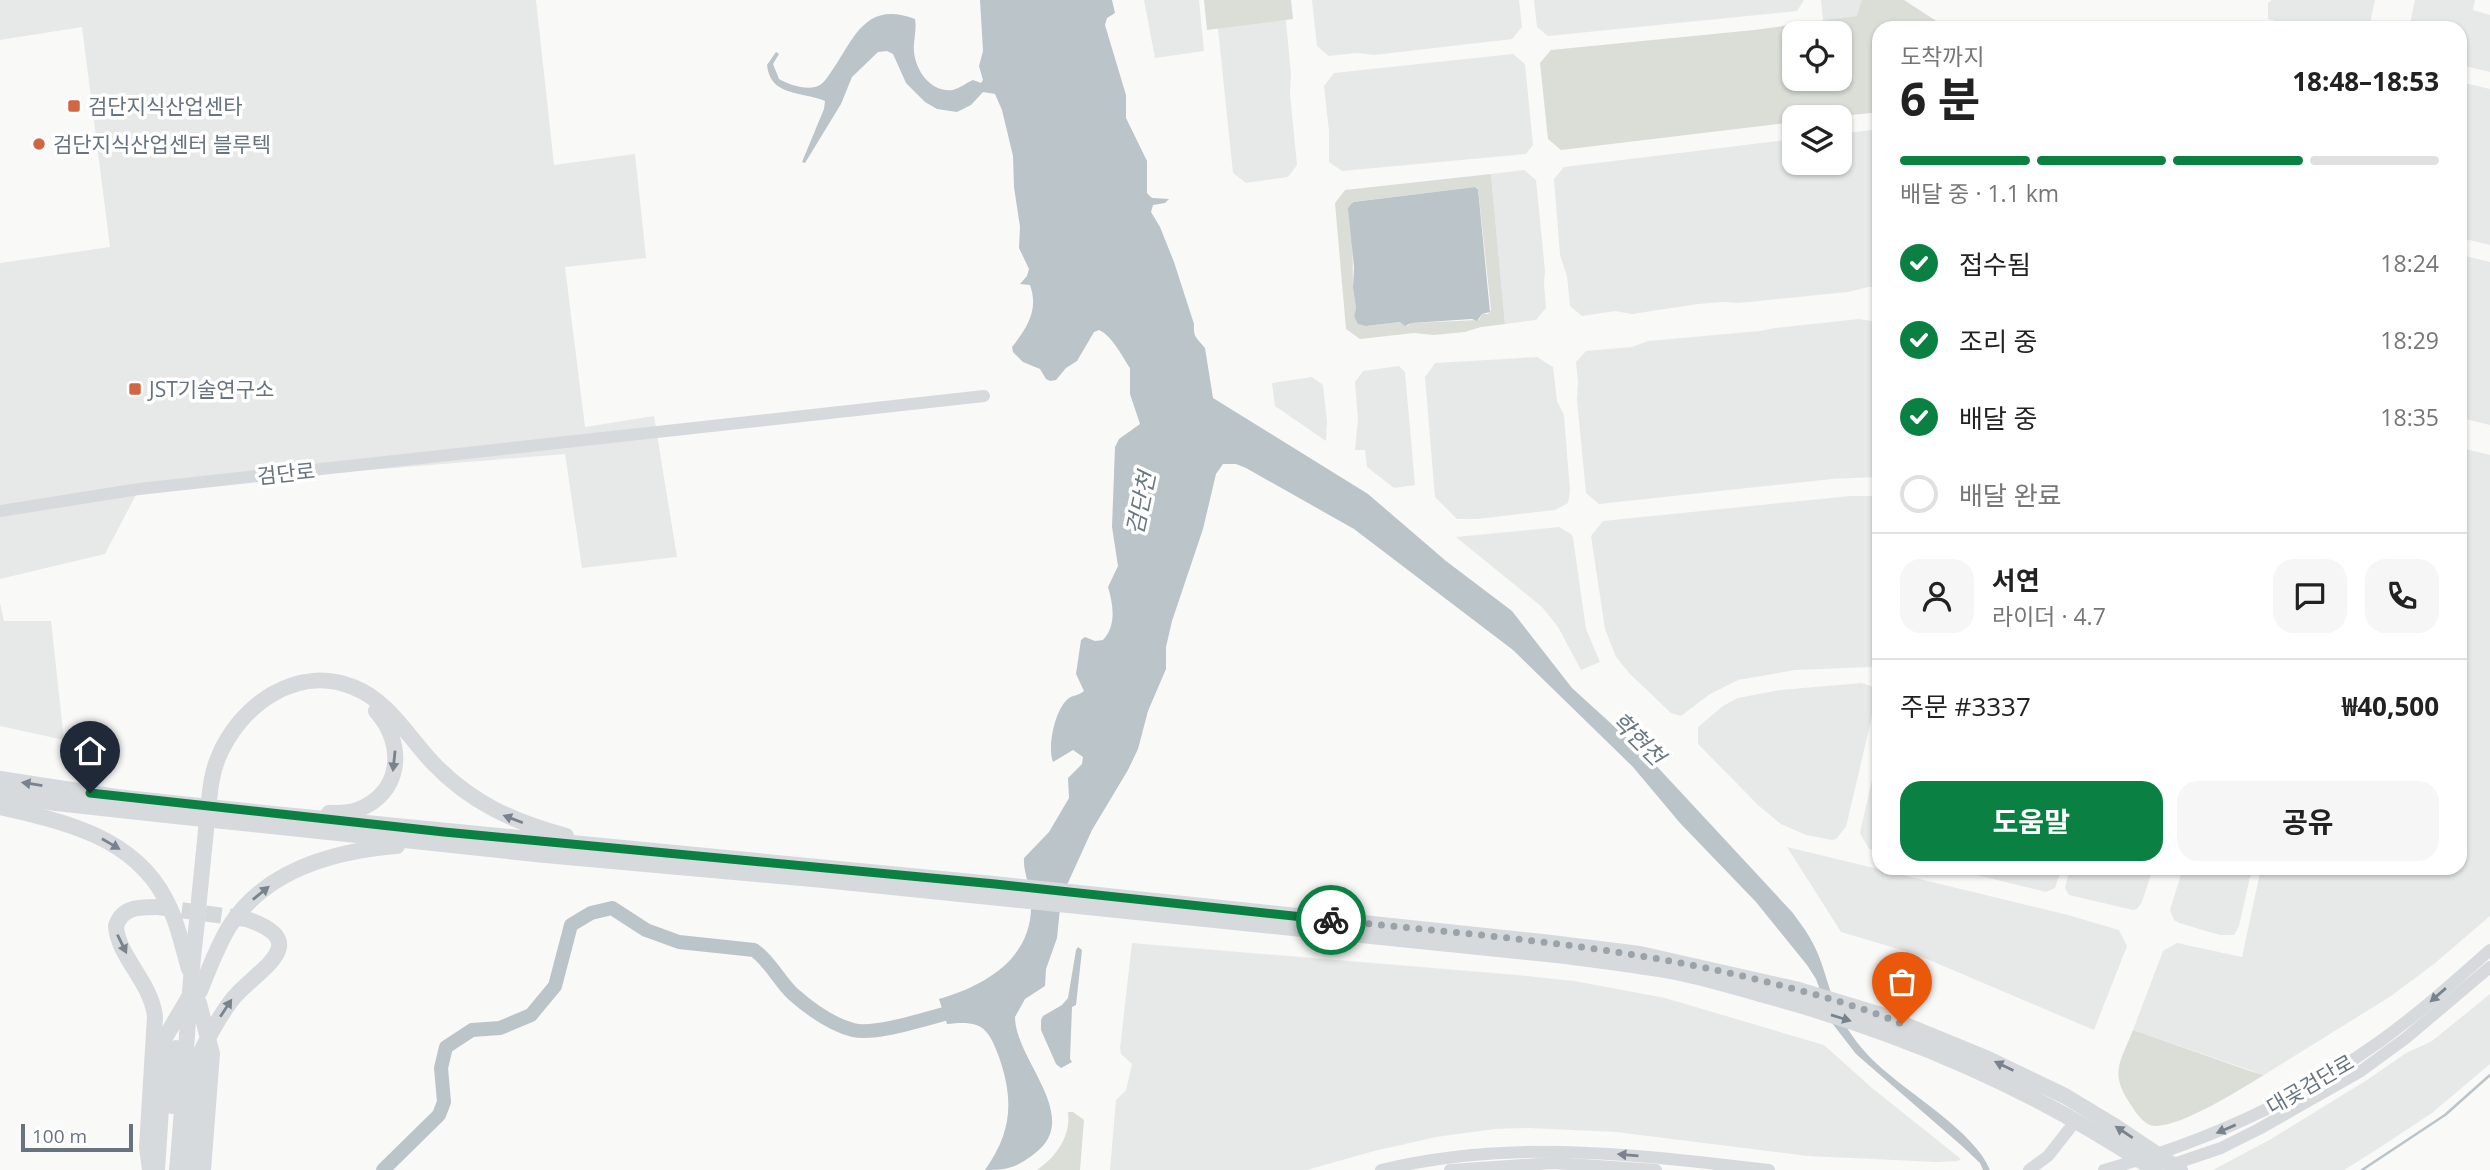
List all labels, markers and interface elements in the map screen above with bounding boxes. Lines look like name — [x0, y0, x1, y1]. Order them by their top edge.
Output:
map controls — [1782, 21, 1852, 175]
button: locate — [1782, 21, 1852, 91]
text: 도착까지 — [1900, 40, 1985, 72]
text: 18:48–18:53 — [2292, 63, 2439, 99]
text: 6 분 — [1900, 67, 1981, 129]
place label: 검단지식산업센타 — [88, 92, 243, 120]
marker: 검단지식산업센타 — [66, 98, 82, 114]
button: layers — [1782, 105, 1852, 175]
place label: 검단지식산업센터 블루텍 — [53, 130, 271, 158]
marker: 검단지식산업센터 블루텍 — [31, 136, 47, 152]
text: 배달 중 · 1.1 km — [1900, 177, 2059, 209]
icon: check — [1900, 244, 1938, 282]
text: 접수됨 — [1959, 246, 2031, 282]
text: 18:24 — [2380, 247, 2439, 279]
icon: check — [1900, 321, 1938, 359]
text: 조리 중 — [1959, 323, 2038, 359]
text: 18:29 — [2380, 324, 2439, 356]
place label: JST기술연구소 — [147, 375, 274, 403]
marker: JST기술연구소 — [127, 381, 143, 397]
icon: check — [1900, 398, 1938, 436]
text: 배달 중 — [1959, 400, 2038, 436]
text: 18:35 — [2380, 401, 2439, 433]
street label: 검단로 — [256, 456, 316, 490]
water label: 검단천 — [1118, 466, 1163, 537]
text: 배달 완료 — [1959, 477, 2061, 513]
button: person — [1900, 559, 1974, 633]
button: chat — [2273, 559, 2347, 633]
button: phone — [2365, 559, 2439, 633]
text: 서연 — [1992, 562, 2040, 598]
text: 라이더 · 4.7 — [1992, 600, 2106, 632]
text: 주문 #3337 — [1900, 688, 2031, 724]
text: ₩40,500 — [2342, 688, 2439, 724]
water label: 학현천 — [1605, 704, 1675, 774]
pin — [60, 721, 120, 793]
icon: home — [71, 732, 109, 770]
one-way arrow — [388, 750, 399, 772]
one-way arrow — [21, 778, 43, 789]
button: 도움말 — [1900, 781, 2163, 861]
button: 공유 — [2177, 781, 2439, 861]
one-way arrow — [503, 814, 524, 825]
one-way arrow — [101, 838, 120, 850]
one-way arrow — [252, 885, 270, 900]
courier — [1296, 885, 1366, 955]
icon: bike — [1312, 901, 1350, 939]
one-way arrow — [116, 934, 127, 954]
pin — [1872, 952, 1932, 1024]
icon: bag — [1883, 963, 1921, 1001]
one-way arrow — [2430, 987, 2447, 1002]
one-way arrow — [220, 999, 233, 1018]
one-way arrow — [1831, 1013, 1852, 1023]
street label: 대곶검단로 — [2261, 1048, 2359, 1120]
one-way arrow — [1994, 1061, 2014, 1072]
scale bar — [21, 1121, 133, 1153]
text: 100 m — [32, 1123, 87, 1149]
one-way arrow — [2216, 1123, 2236, 1135]
one-way arrow — [2115, 1125, 2133, 1139]
one-way arrow — [1617, 1149, 1639, 1160]

